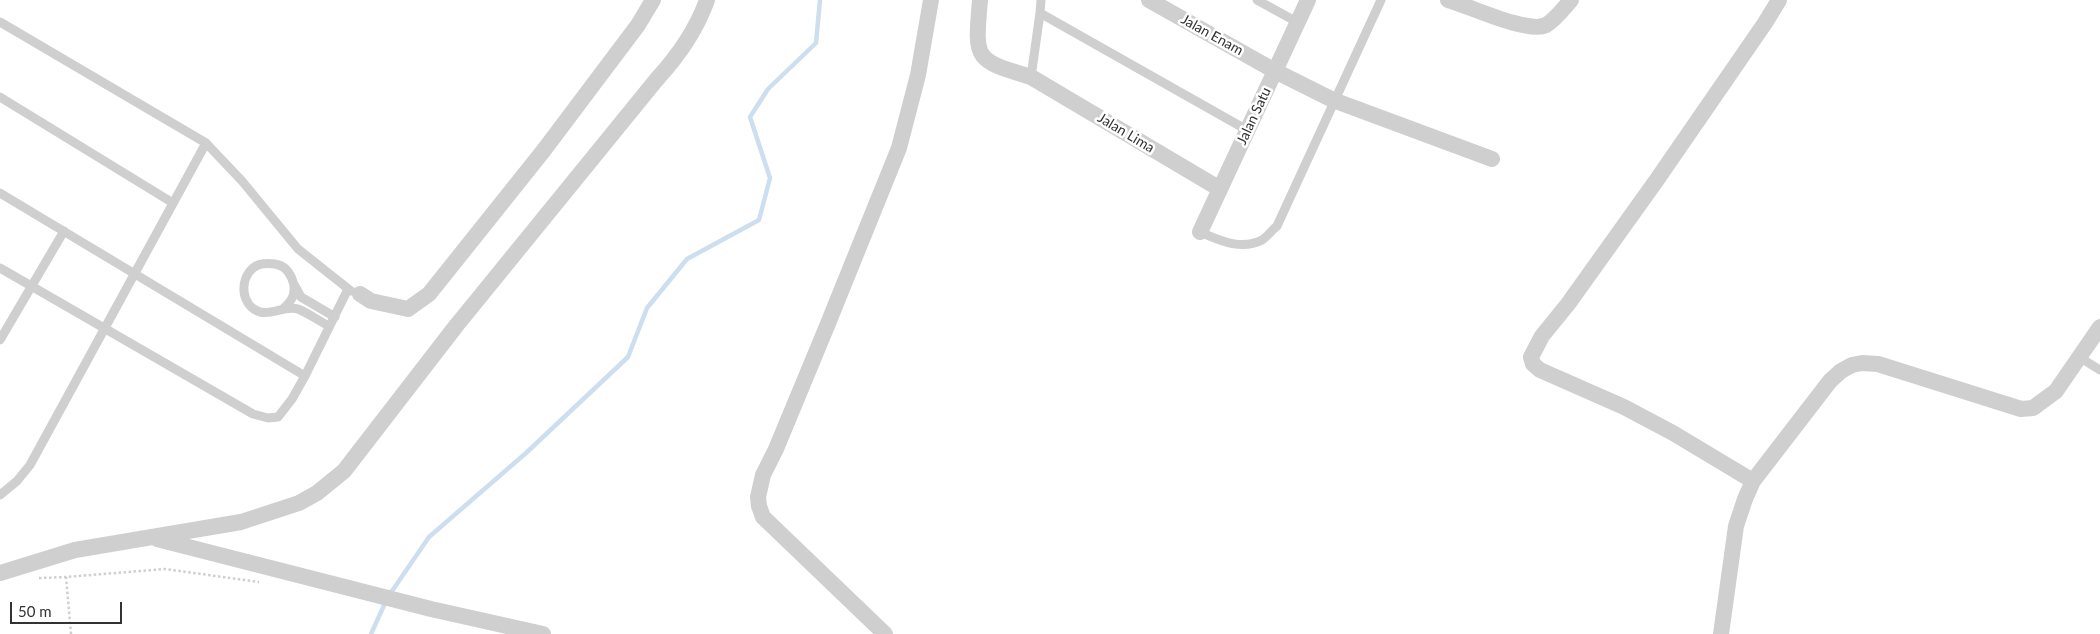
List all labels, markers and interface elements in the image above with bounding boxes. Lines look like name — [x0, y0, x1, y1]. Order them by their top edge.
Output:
street label: Jalan Enam — [1178, 11, 1246, 59]
street label: Jalan Satu — [1233, 85, 1275, 147]
street label: Jalan Lima — [1095, 110, 1157, 156]
scale bar — [12, 592, 125, 624]
text: 50 m — [18, 602, 52, 620]

